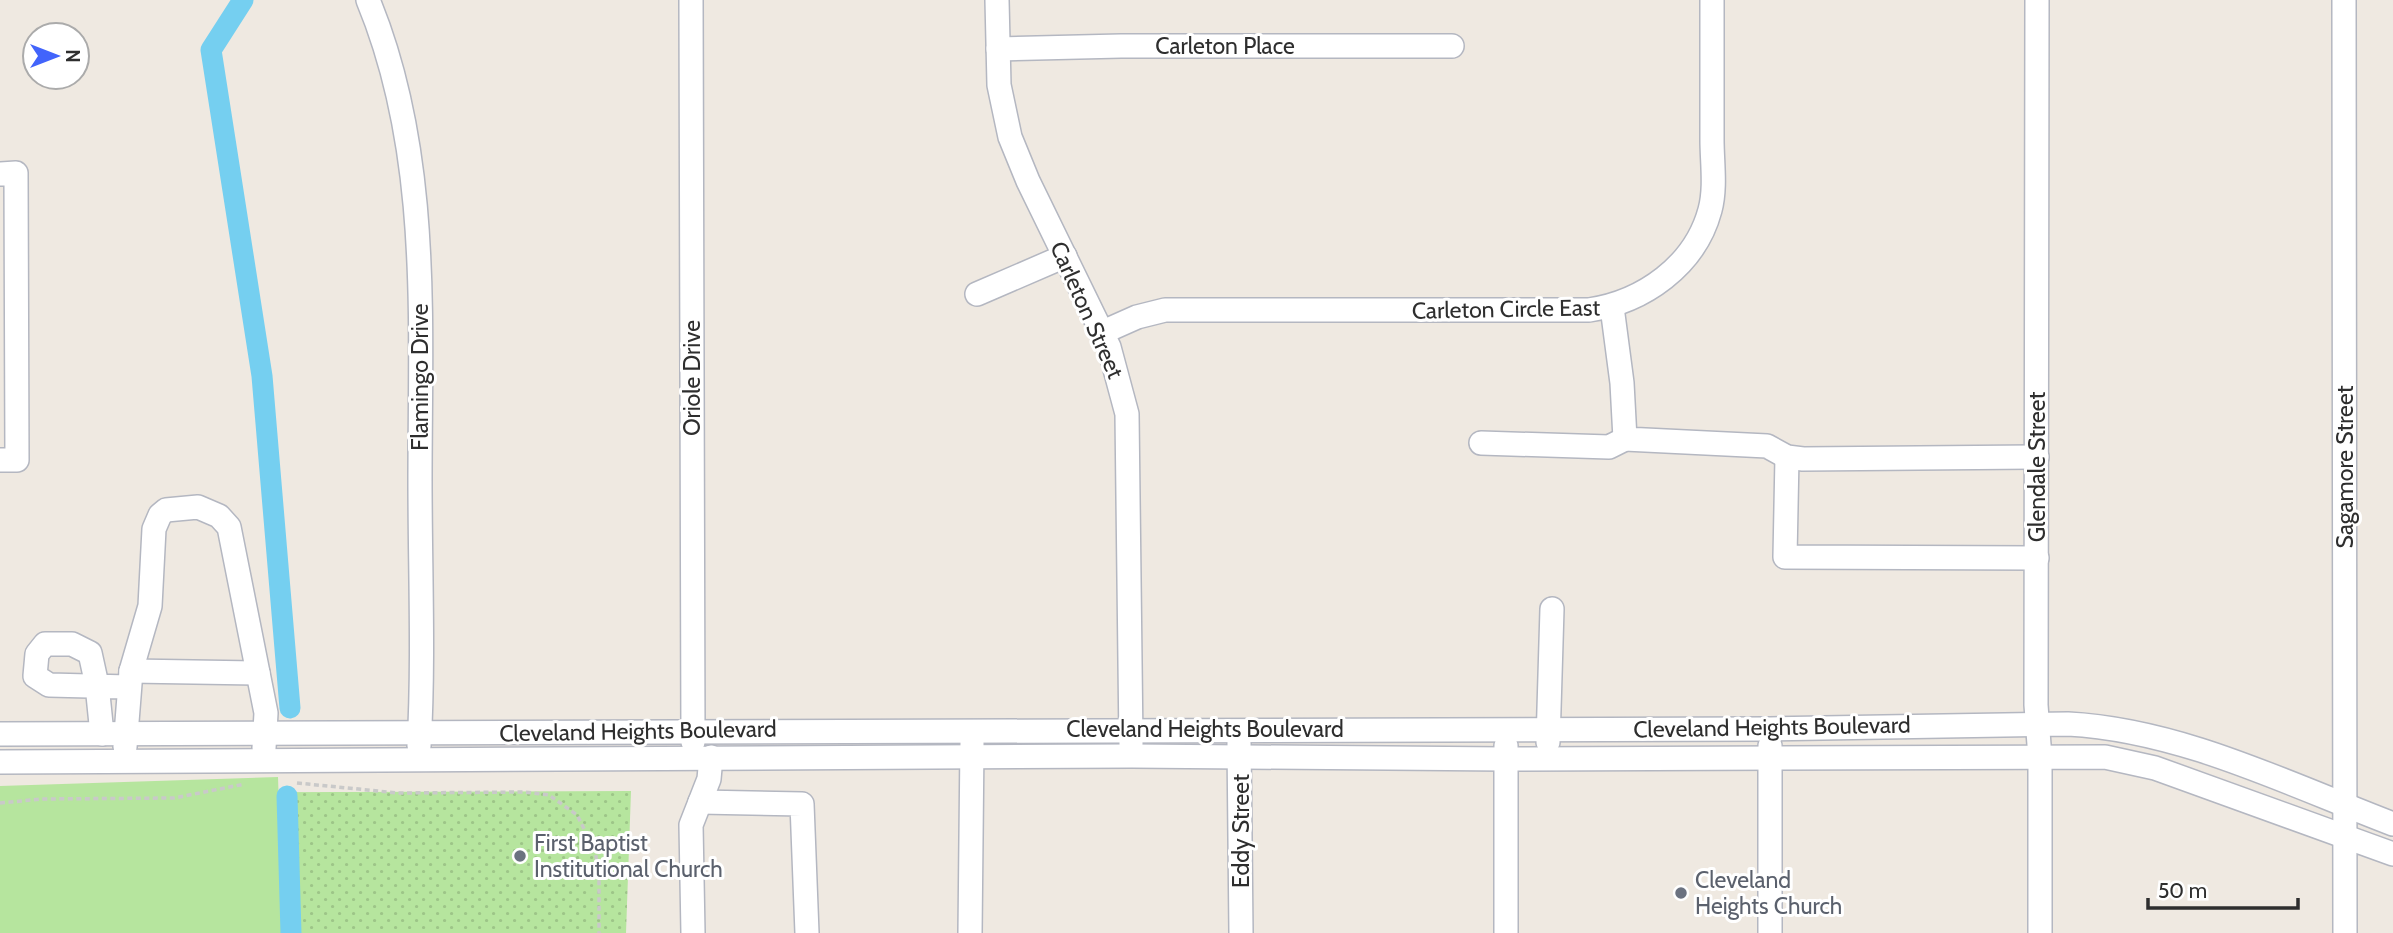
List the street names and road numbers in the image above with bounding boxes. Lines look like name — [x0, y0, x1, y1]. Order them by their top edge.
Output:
street label: Carleton Place — [1155, 32, 1295, 60]
street label: Carleton Street — [1044, 237, 1130, 383]
street label: Carleton Circle East — [1412, 293, 1601, 325]
street label: Flamingo Drive — [406, 303, 434, 451]
street label: Oriole Drive — [678, 320, 706, 436]
street label: Sagamore Street — [2331, 385, 2359, 548]
street label: Glendale Street — [2023, 392, 2051, 542]
street label: Cleveland Heights Boulevard — [1633, 711, 1911, 743]
street label: Cleveland Heights Boulevard — [499, 715, 777, 747]
street label: Cleveland Heights Boulevard — [1066, 715, 1344, 743]
street label: Eddy Street — [1227, 774, 1255, 888]

